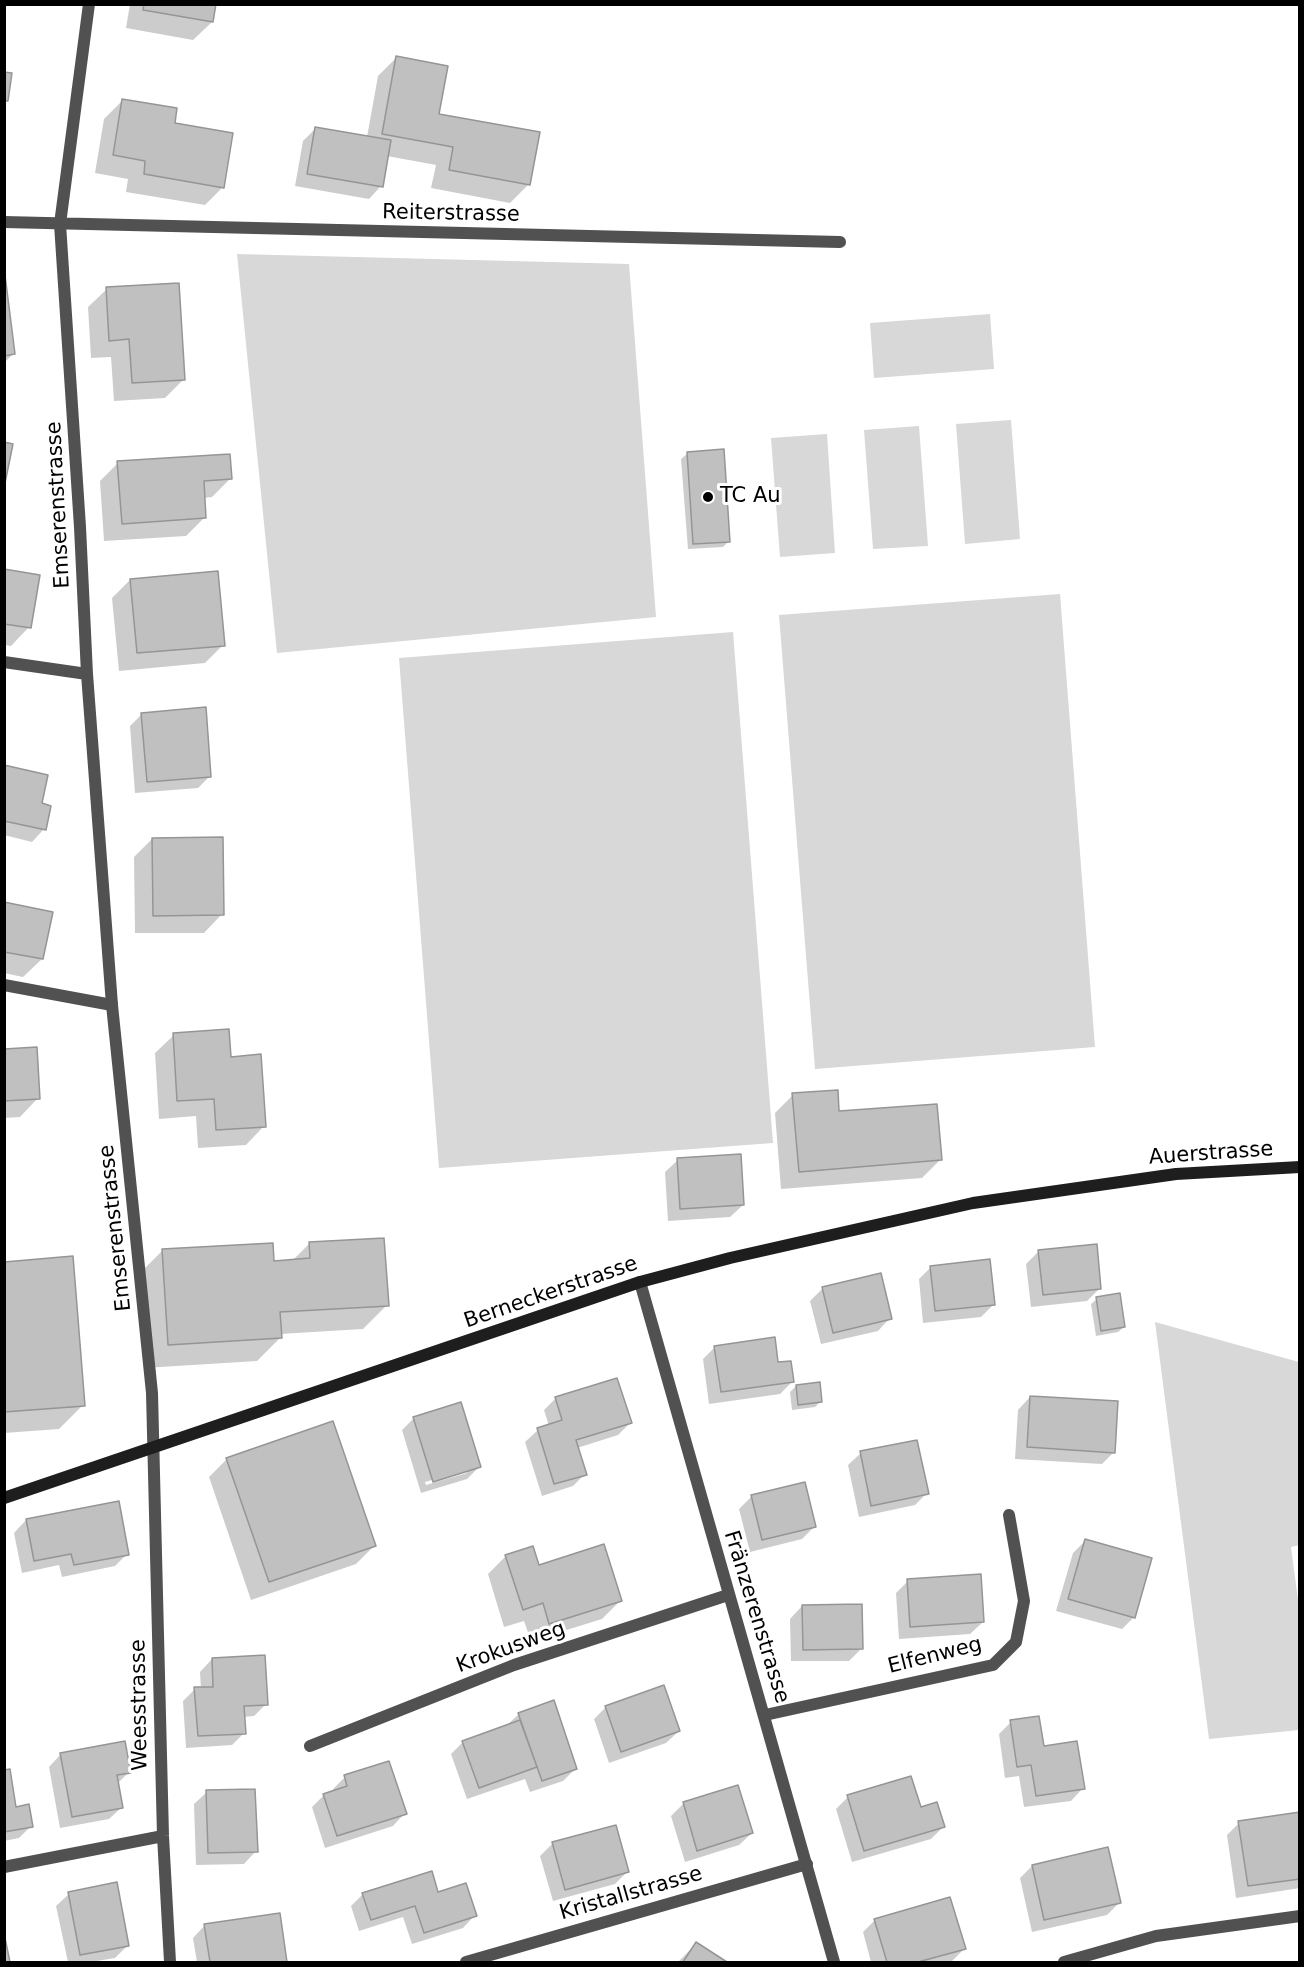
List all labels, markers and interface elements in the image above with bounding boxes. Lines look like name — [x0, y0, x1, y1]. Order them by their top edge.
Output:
street label: Reiterstrasse — [382, 200, 520, 228]
street label: Emserenstrasse — [42, 421, 76, 589]
place label: TC Au — [720, 484, 781, 510]
marker: TC Au — [701, 490, 715, 504]
street label: Auerstrasse — [1148, 1137, 1274, 1171]
street label: Emserenstrasse — [95, 1143, 137, 1313]
street label: Berneckerstrasse — [461, 1251, 641, 1335]
street label: Fränzerenstrasse — [718, 1528, 794, 1706]
street label: Krokusweg — [453, 1617, 569, 1679]
street label: Elfenweg — [885, 1632, 985, 1680]
street label: Weesstrasse — [126, 1639, 154, 1771]
street label: Kristallstrasse — [557, 1862, 705, 1926]

